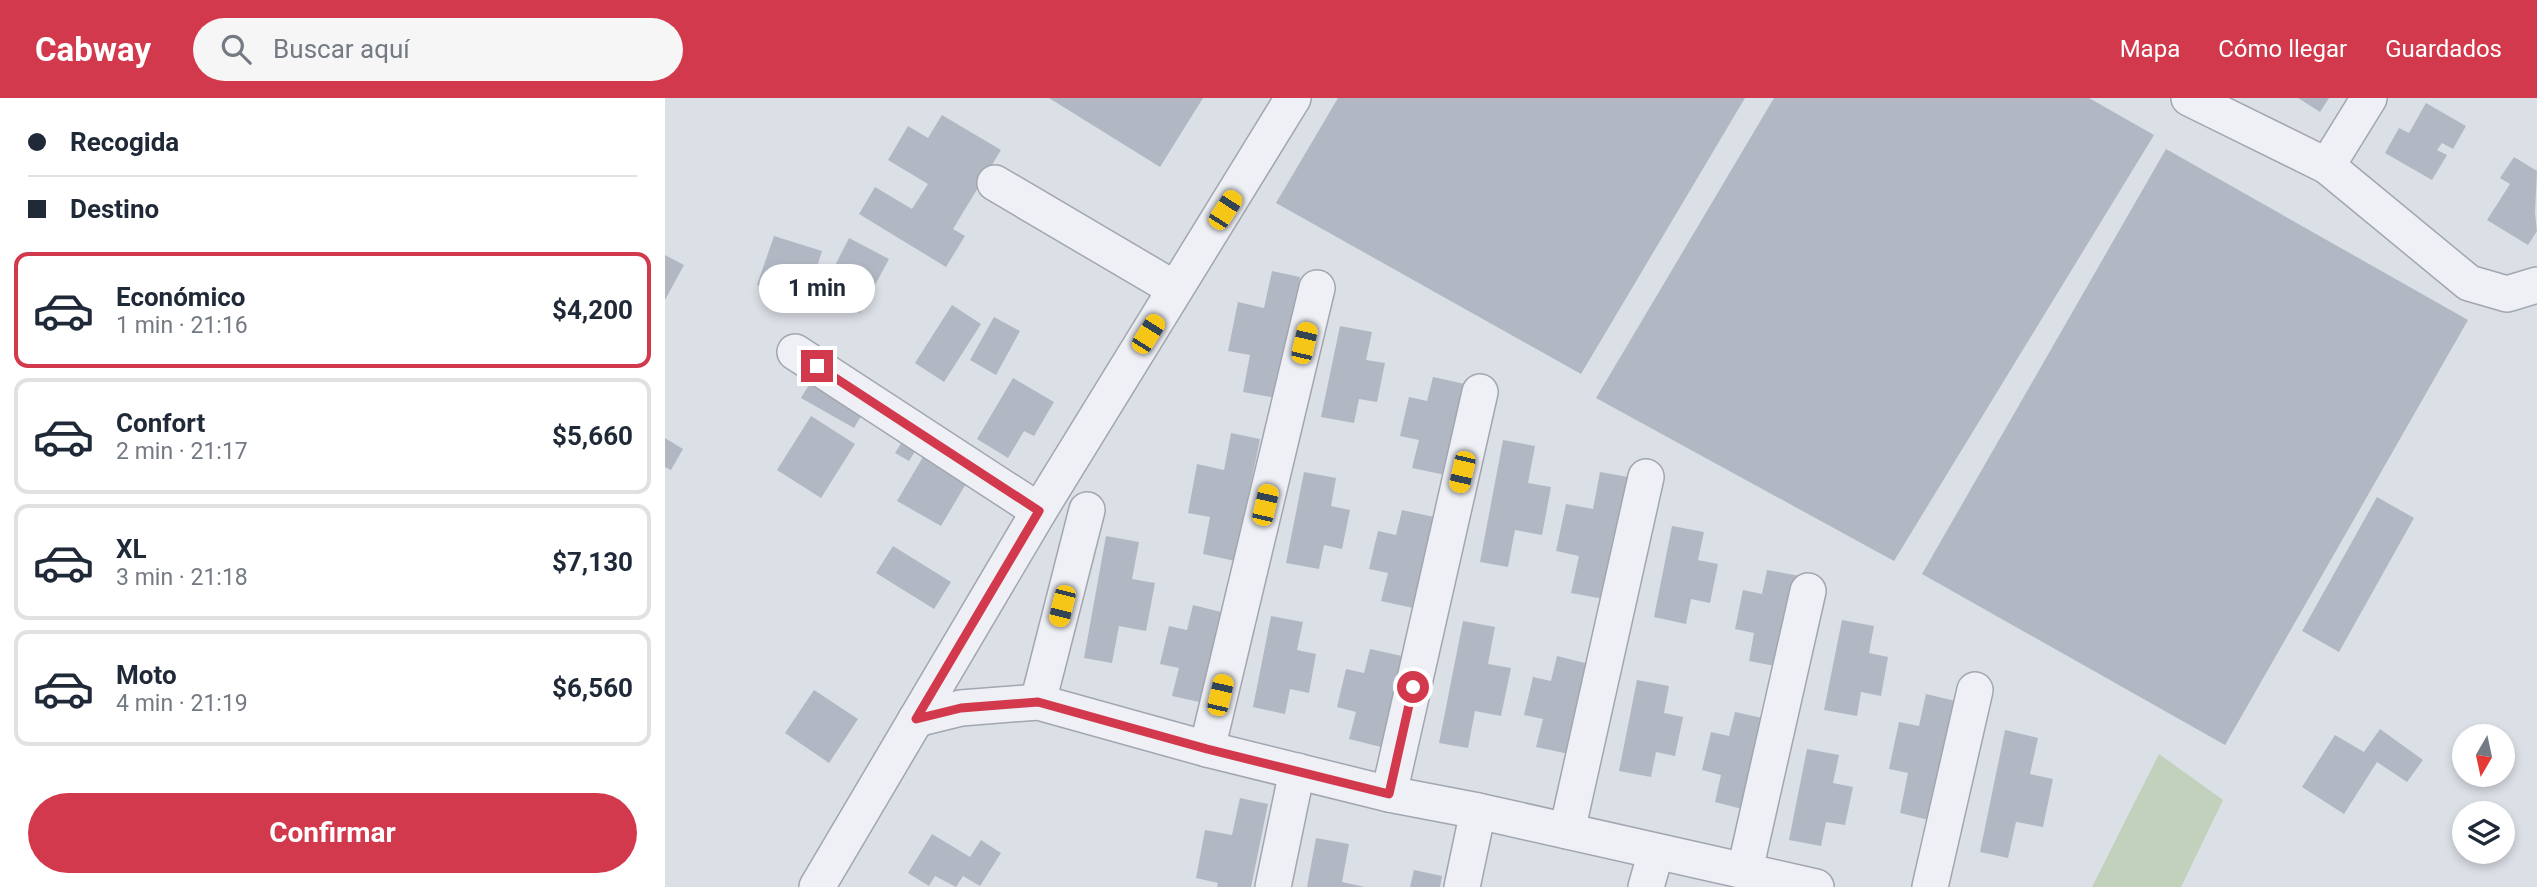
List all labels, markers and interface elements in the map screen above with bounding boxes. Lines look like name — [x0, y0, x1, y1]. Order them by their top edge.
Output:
search box — [193, 18, 683, 81]
text: Cabway — [35, 30, 151, 69]
icon: search — [217, 30, 255, 68]
text: Buscar aquí — [273, 34, 410, 64]
text: Mapa — [2120, 35, 2180, 63]
text: Cómo llegar — [2218, 35, 2347, 63]
text: Guardados — [2385, 35, 2502, 63]
text: Recogida — [70, 127, 179, 157]
car — [1205, 187, 1246, 233]
text: Destino — [70, 194, 159, 224]
callout: 1 min — [759, 264, 875, 314]
text: 1 min — [788, 275, 846, 302]
icon: car — [32, 279, 95, 342]
text: Económico — [116, 282, 245, 312]
text: $4,200 — [552, 295, 633, 325]
car — [1128, 311, 1169, 357]
text: 1 min · 21:16 — [116, 312, 248, 339]
car — [1290, 320, 1319, 366]
route end — [801, 350, 833, 382]
icon: car — [32, 405, 95, 468]
text: Confort — [116, 408, 205, 438]
text: $5,660 — [552, 421, 633, 451]
text: 2 min · 21:17 — [116, 438, 248, 465]
car — [1448, 449, 1477, 495]
car — [1251, 482, 1280, 528]
icon: car — [32, 531, 95, 594]
text: XL — [116, 534, 147, 564]
text: $7,130 — [552, 547, 633, 577]
text: 3 min · 21:18 — [116, 564, 248, 591]
car — [1047, 583, 1078, 629]
icon: car — [32, 657, 95, 720]
text: Moto — [116, 660, 177, 690]
route start — [1397, 671, 1429, 703]
car — [1206, 672, 1235, 718]
text: $6,560 — [552, 673, 633, 703]
text: 4 min · 21:19 — [116, 690, 248, 717]
north arrow — [2452, 724, 2515, 788]
map controls — [2452, 724, 2515, 864]
button: Confirmar — [28, 793, 637, 873]
button: layers — [2452, 801, 2515, 864]

